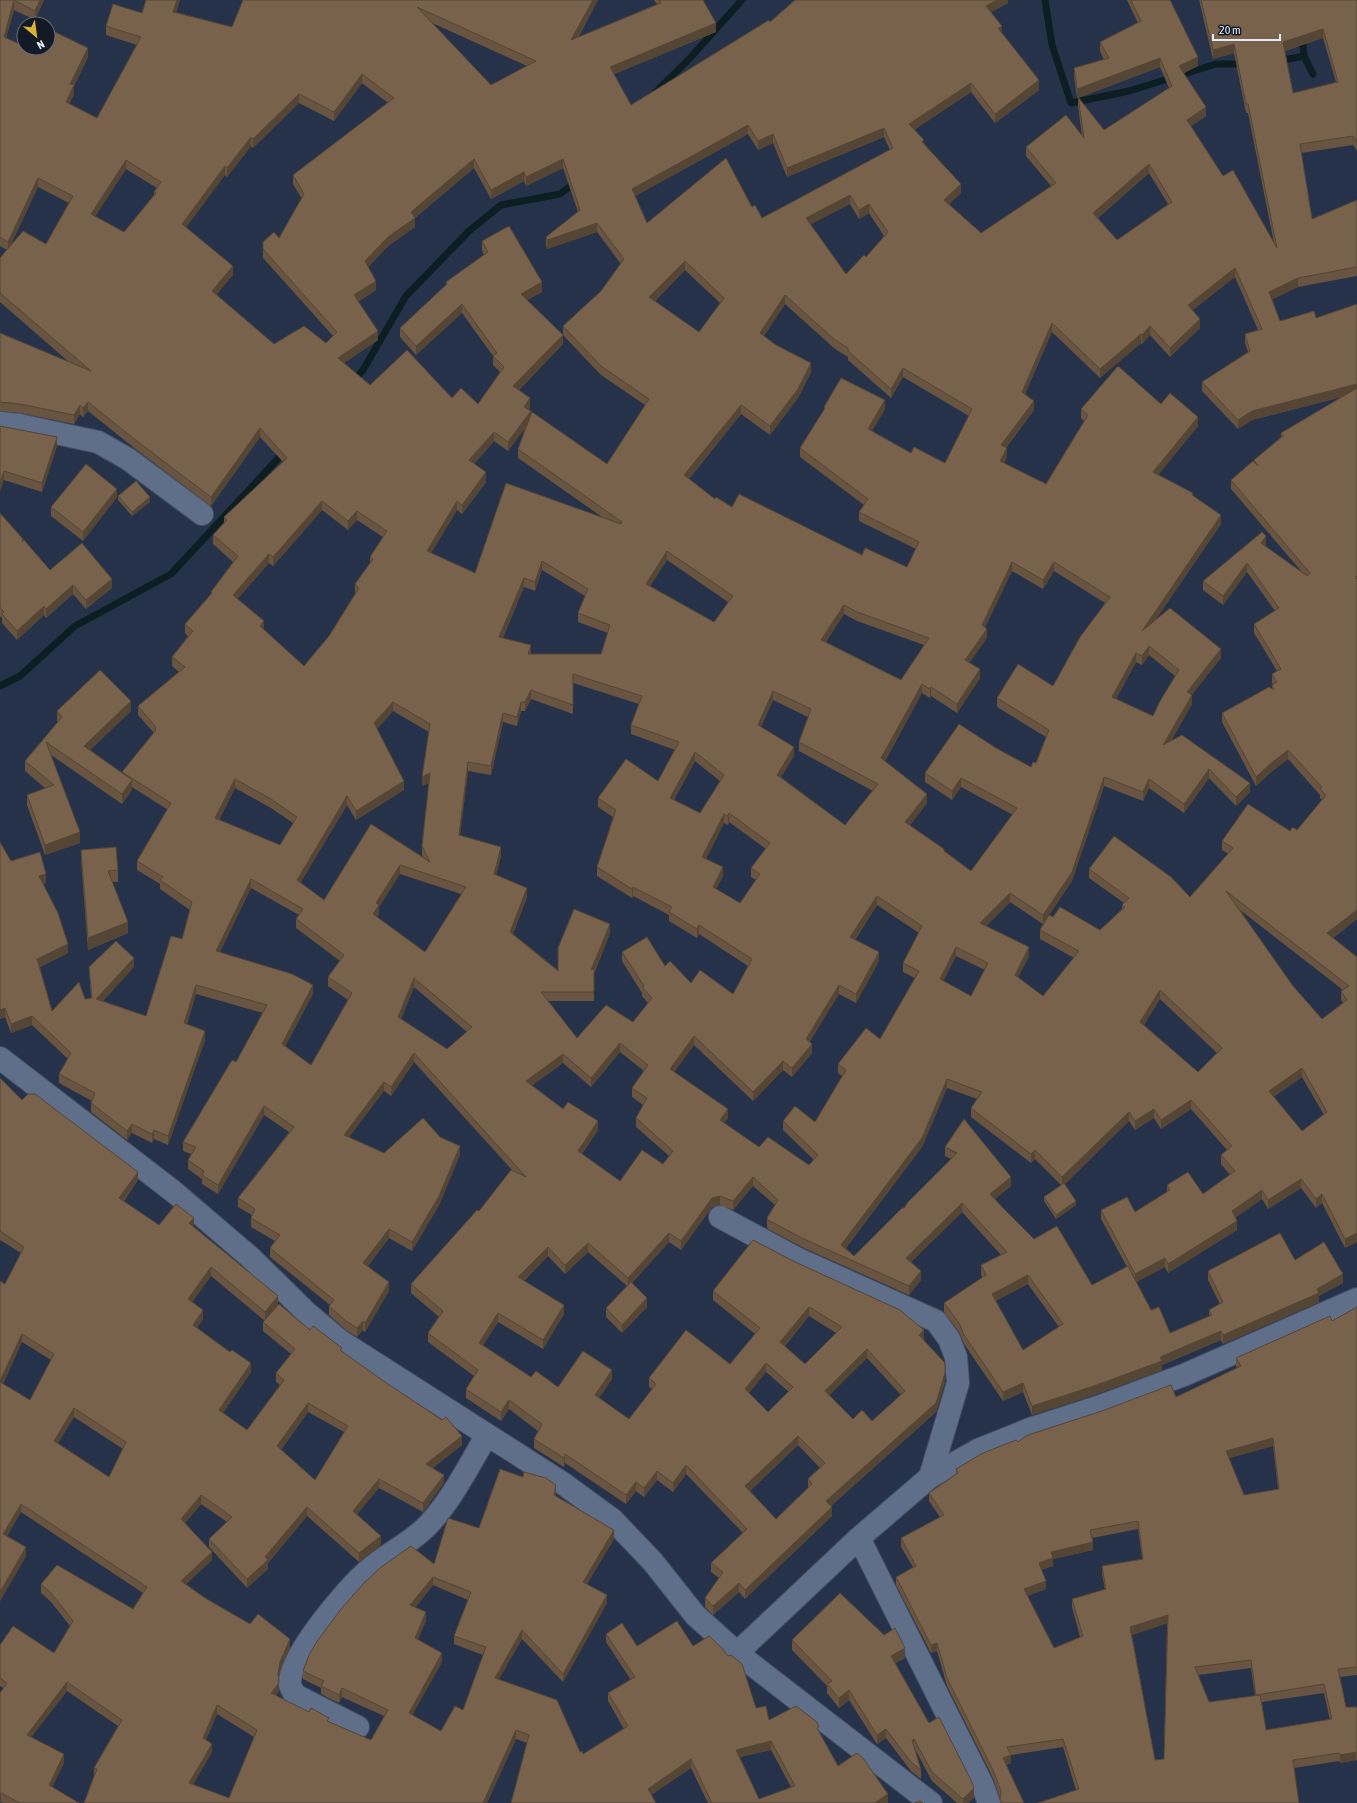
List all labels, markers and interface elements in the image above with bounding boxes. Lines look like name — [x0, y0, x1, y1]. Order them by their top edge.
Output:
north arrow — [16, 16, 56, 56]
scale bar — [1213, 16, 1280, 42]
text: 20 m — [1219, 23, 1241, 37]
text: N — [35, 38, 47, 52]

